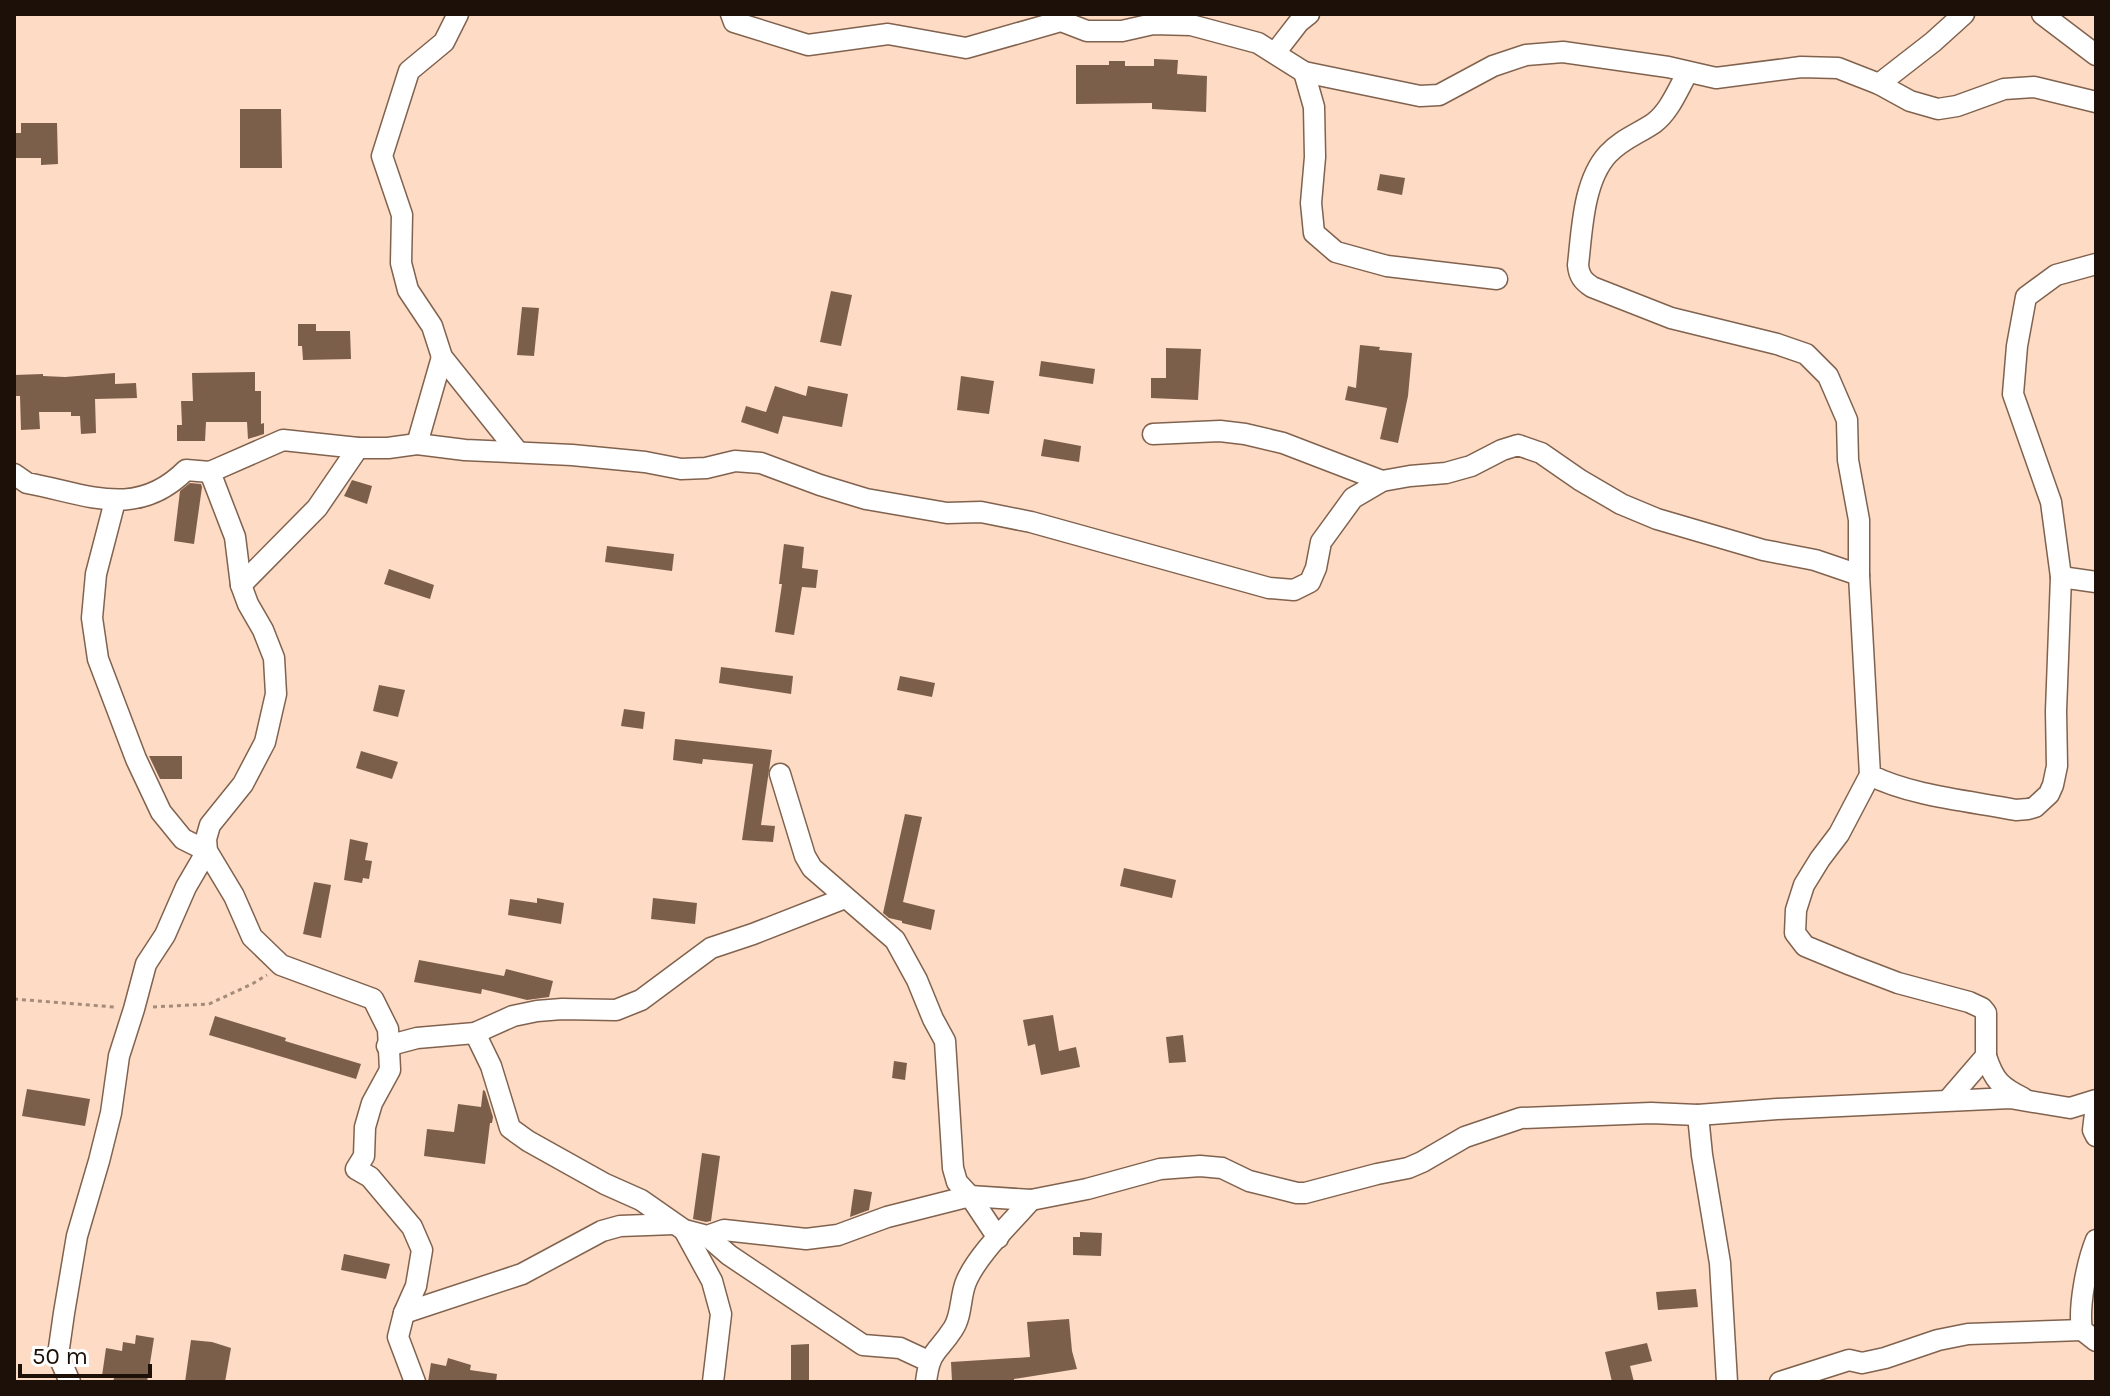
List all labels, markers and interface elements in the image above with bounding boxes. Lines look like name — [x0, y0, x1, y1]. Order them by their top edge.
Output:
scale bar — [20, 1328, 150, 1378]
text: 50 m — [32, 1342, 88, 1370]

